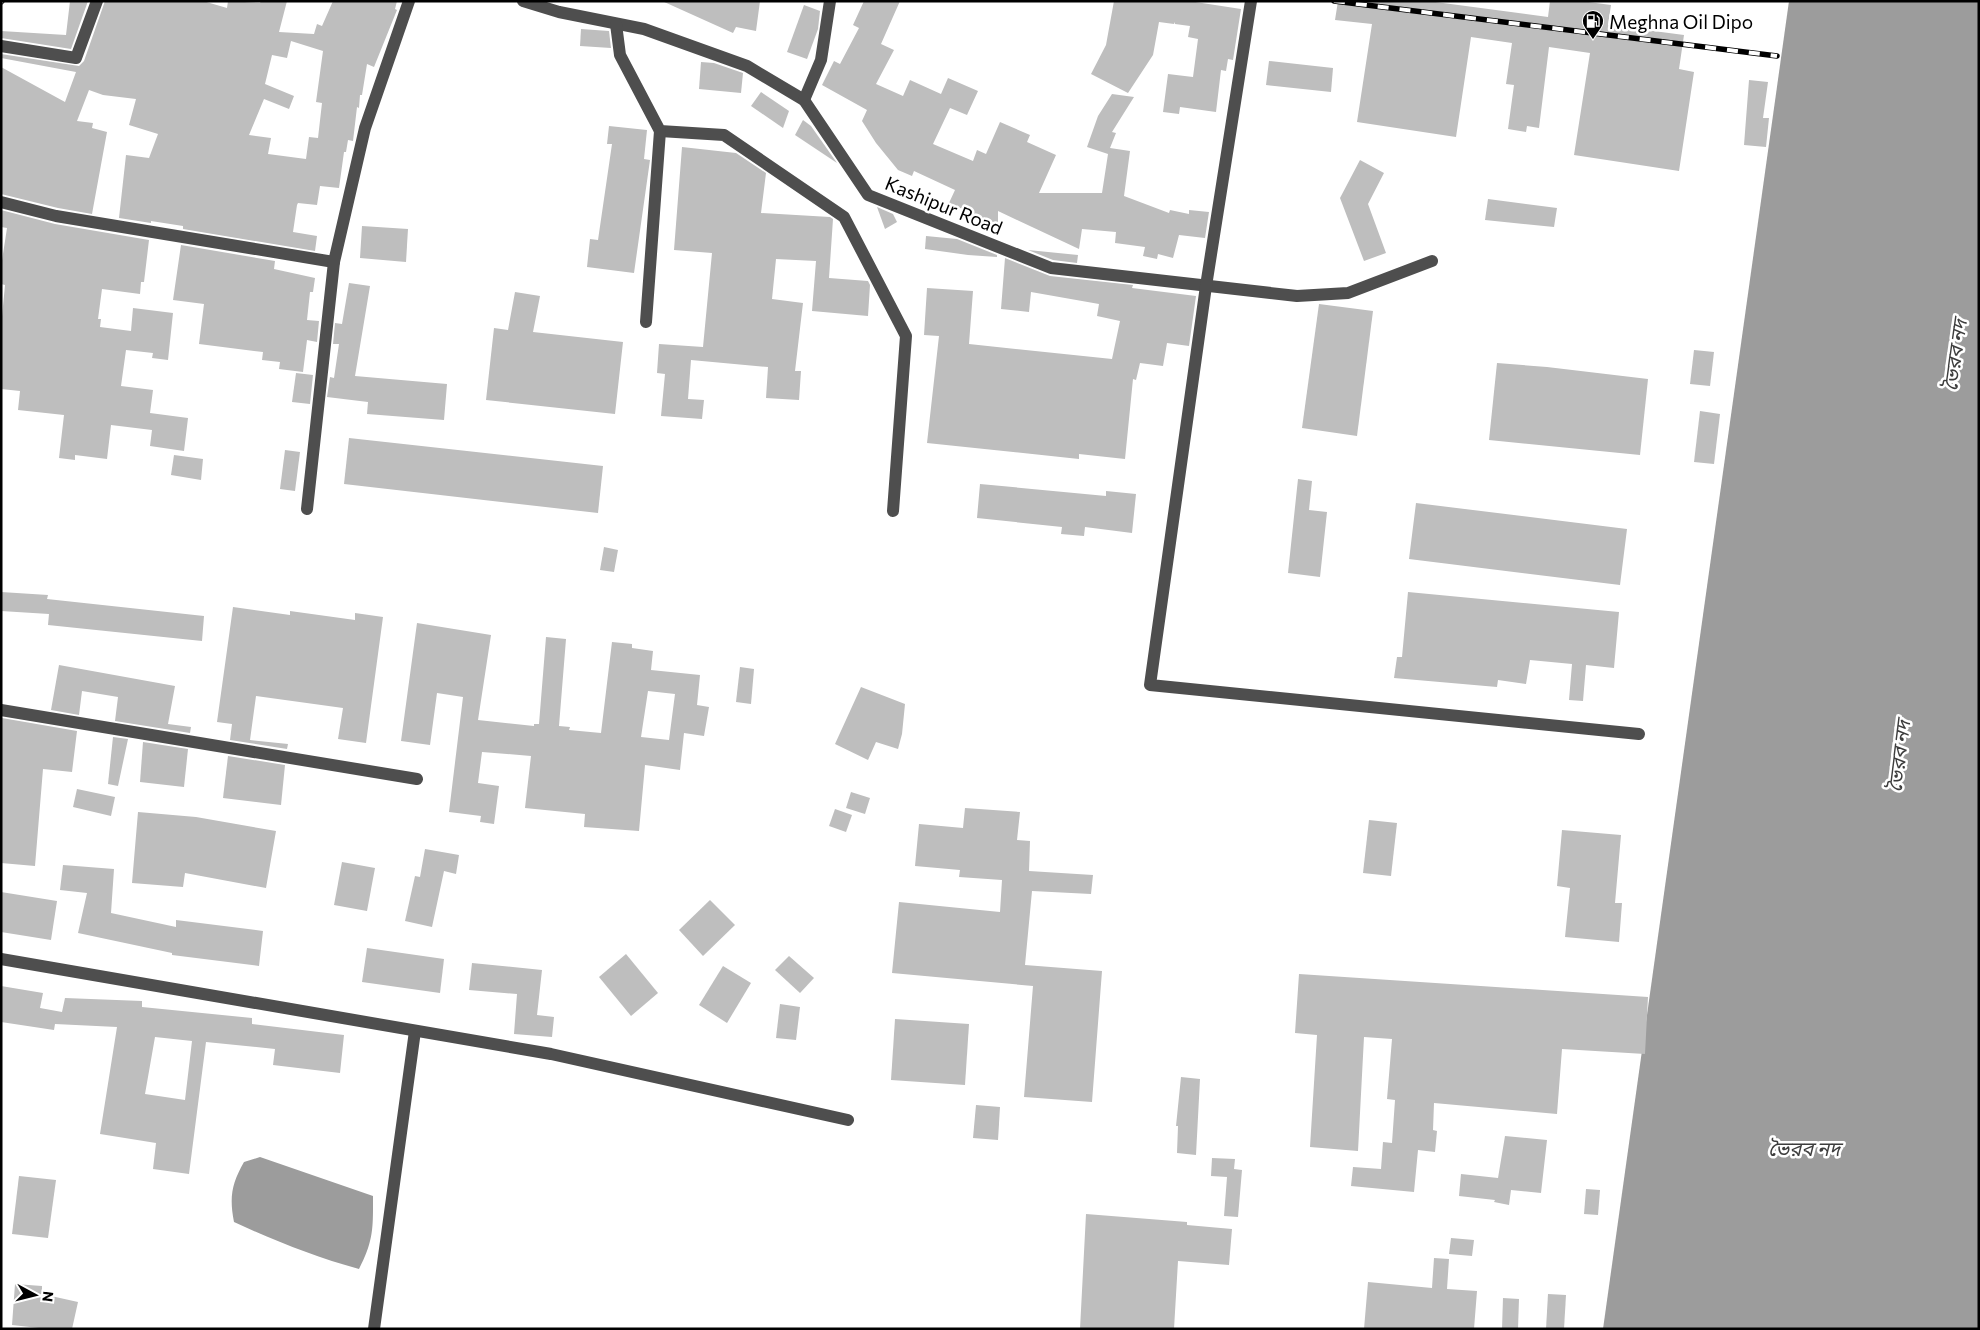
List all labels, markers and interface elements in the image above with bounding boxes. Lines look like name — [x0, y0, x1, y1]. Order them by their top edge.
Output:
fuel station icon: Meghna Oil Dipo — [1581, 9, 1605, 40]
place label: Meghna Oil Dipo — [1609, 10, 1753, 33]
street label: Kashipur Road — [882, 171, 1006, 239]
water label: ভৈরব নদ — [1937, 314, 1971, 392]
water label: ভৈরব নদ — [1882, 715, 1915, 793]
water label: ভৈরব নদ — [1768, 1136, 1844, 1160]
north arrow — [10, 1270, 60, 1320]
text: N — [39, 1290, 57, 1303]

